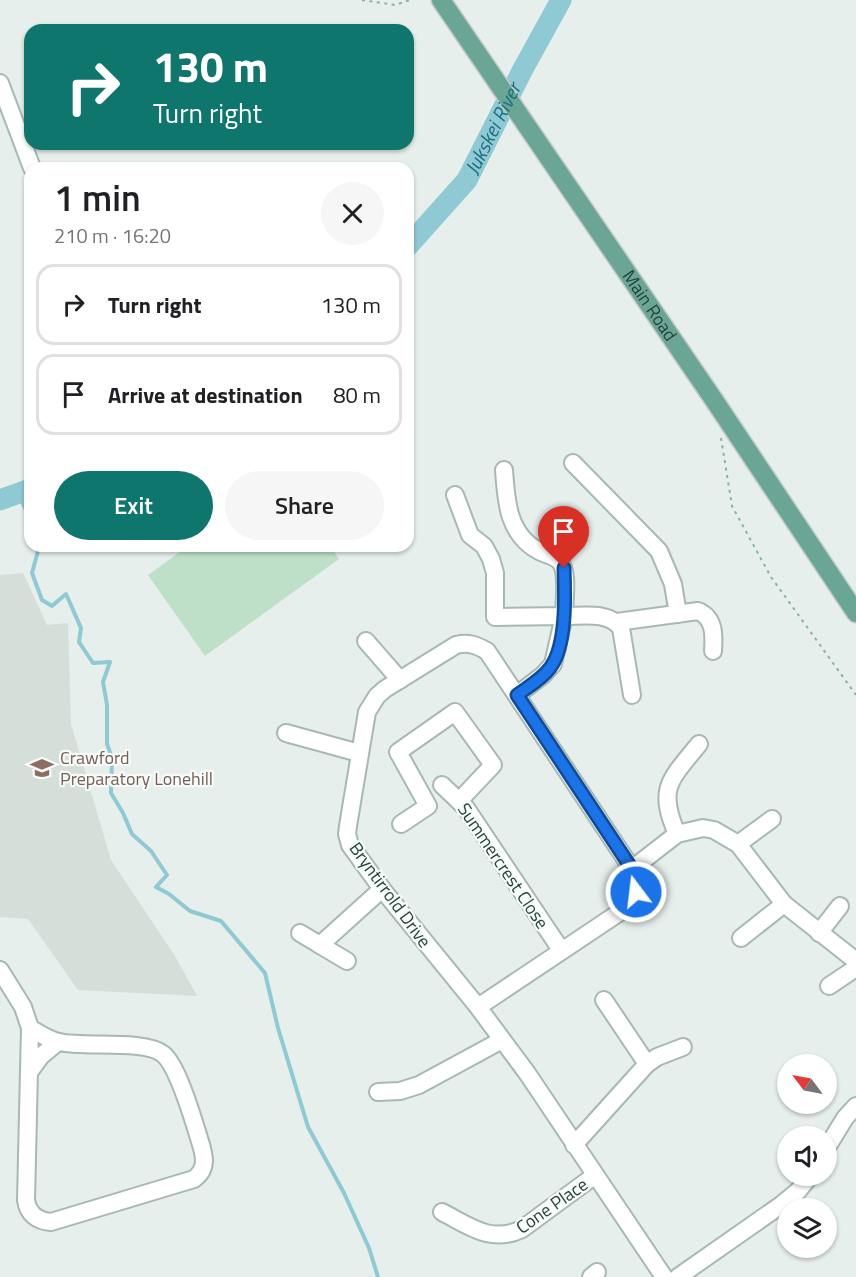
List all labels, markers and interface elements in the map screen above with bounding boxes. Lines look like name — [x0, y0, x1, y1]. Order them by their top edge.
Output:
text: 130 m — [153, 34, 268, 98]
icon: right — [54, 48, 132, 126]
water label: Jukskei River — [456, 75, 530, 180]
text: Turn right — [153, 92, 262, 133]
text: 1 min — [54, 170, 141, 225]
button: close — [321, 182, 384, 245]
text: 210 m · 16:20 — [54, 220, 171, 251]
street label: Main Road — [616, 264, 684, 346]
icon: right — [57, 288, 90, 321]
text: Turn right — [108, 288, 202, 322]
text: 130 m — [321, 288, 381, 322]
icon: arrive — [57, 378, 90, 411]
text: Arrive at destination — [108, 378, 303, 412]
text: 80 m — [333, 378, 381, 412]
button: Exit — [54, 471, 213, 540]
button: Share — [225, 471, 384, 540]
pin — [538, 506, 589, 568]
icon: arrive — [547, 515, 580, 548]
place label: Crawford Preparatory Lonehill — [60, 744, 213, 792]
school or university icon: Crawford Preparatory Lonehill — [29, 755, 55, 781]
street label: Summercrest Close — [451, 797, 556, 934]
street label: Bryntirrold Drive — [343, 836, 438, 953]
position arrow — [604, 860, 668, 924]
north arrow — [777, 1054, 837, 1114]
map controls — [777, 1054, 837, 1258]
button: sound — [777, 1126, 837, 1186]
street label: Cone Place — [510, 1171, 593, 1240]
button: layers — [777, 1198, 837, 1258]

